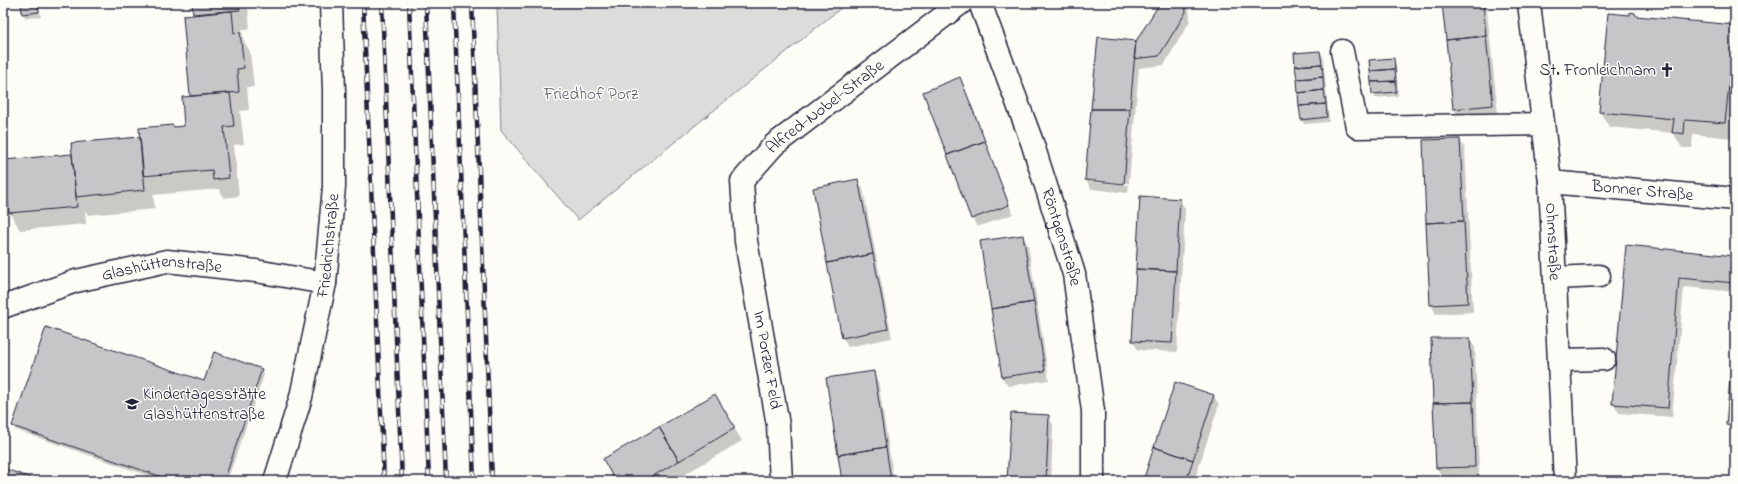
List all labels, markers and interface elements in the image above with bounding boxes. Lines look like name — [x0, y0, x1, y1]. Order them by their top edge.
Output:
street label: Alfred-Nobel-Straße — [760, 53, 890, 159]
place label: St. Fronleichnam — [1540, 58, 1656, 83]
church icon: St. Fronleichnam — [1659, 62, 1675, 78]
park label: Friedhof Porz — [543, 82, 639, 107]
street label: Bonner Straße — [1590, 173, 1695, 208]
street label: Röntgenstraße — [1035, 185, 1088, 288]
street label: Friedrichstraße — [310, 192, 346, 301]
street label: Ohmstraße — [1539, 202, 1567, 282]
street label: Glashüttenstraße — [99, 248, 224, 288]
street label: Im Porzer Feld — [746, 309, 788, 412]
place label: Kindertagesstätte Glashüttenstraße — [143, 382, 266, 427]
school or university icon: Kindertagesstätte Glashüttenstraße — [124, 396, 140, 412]

